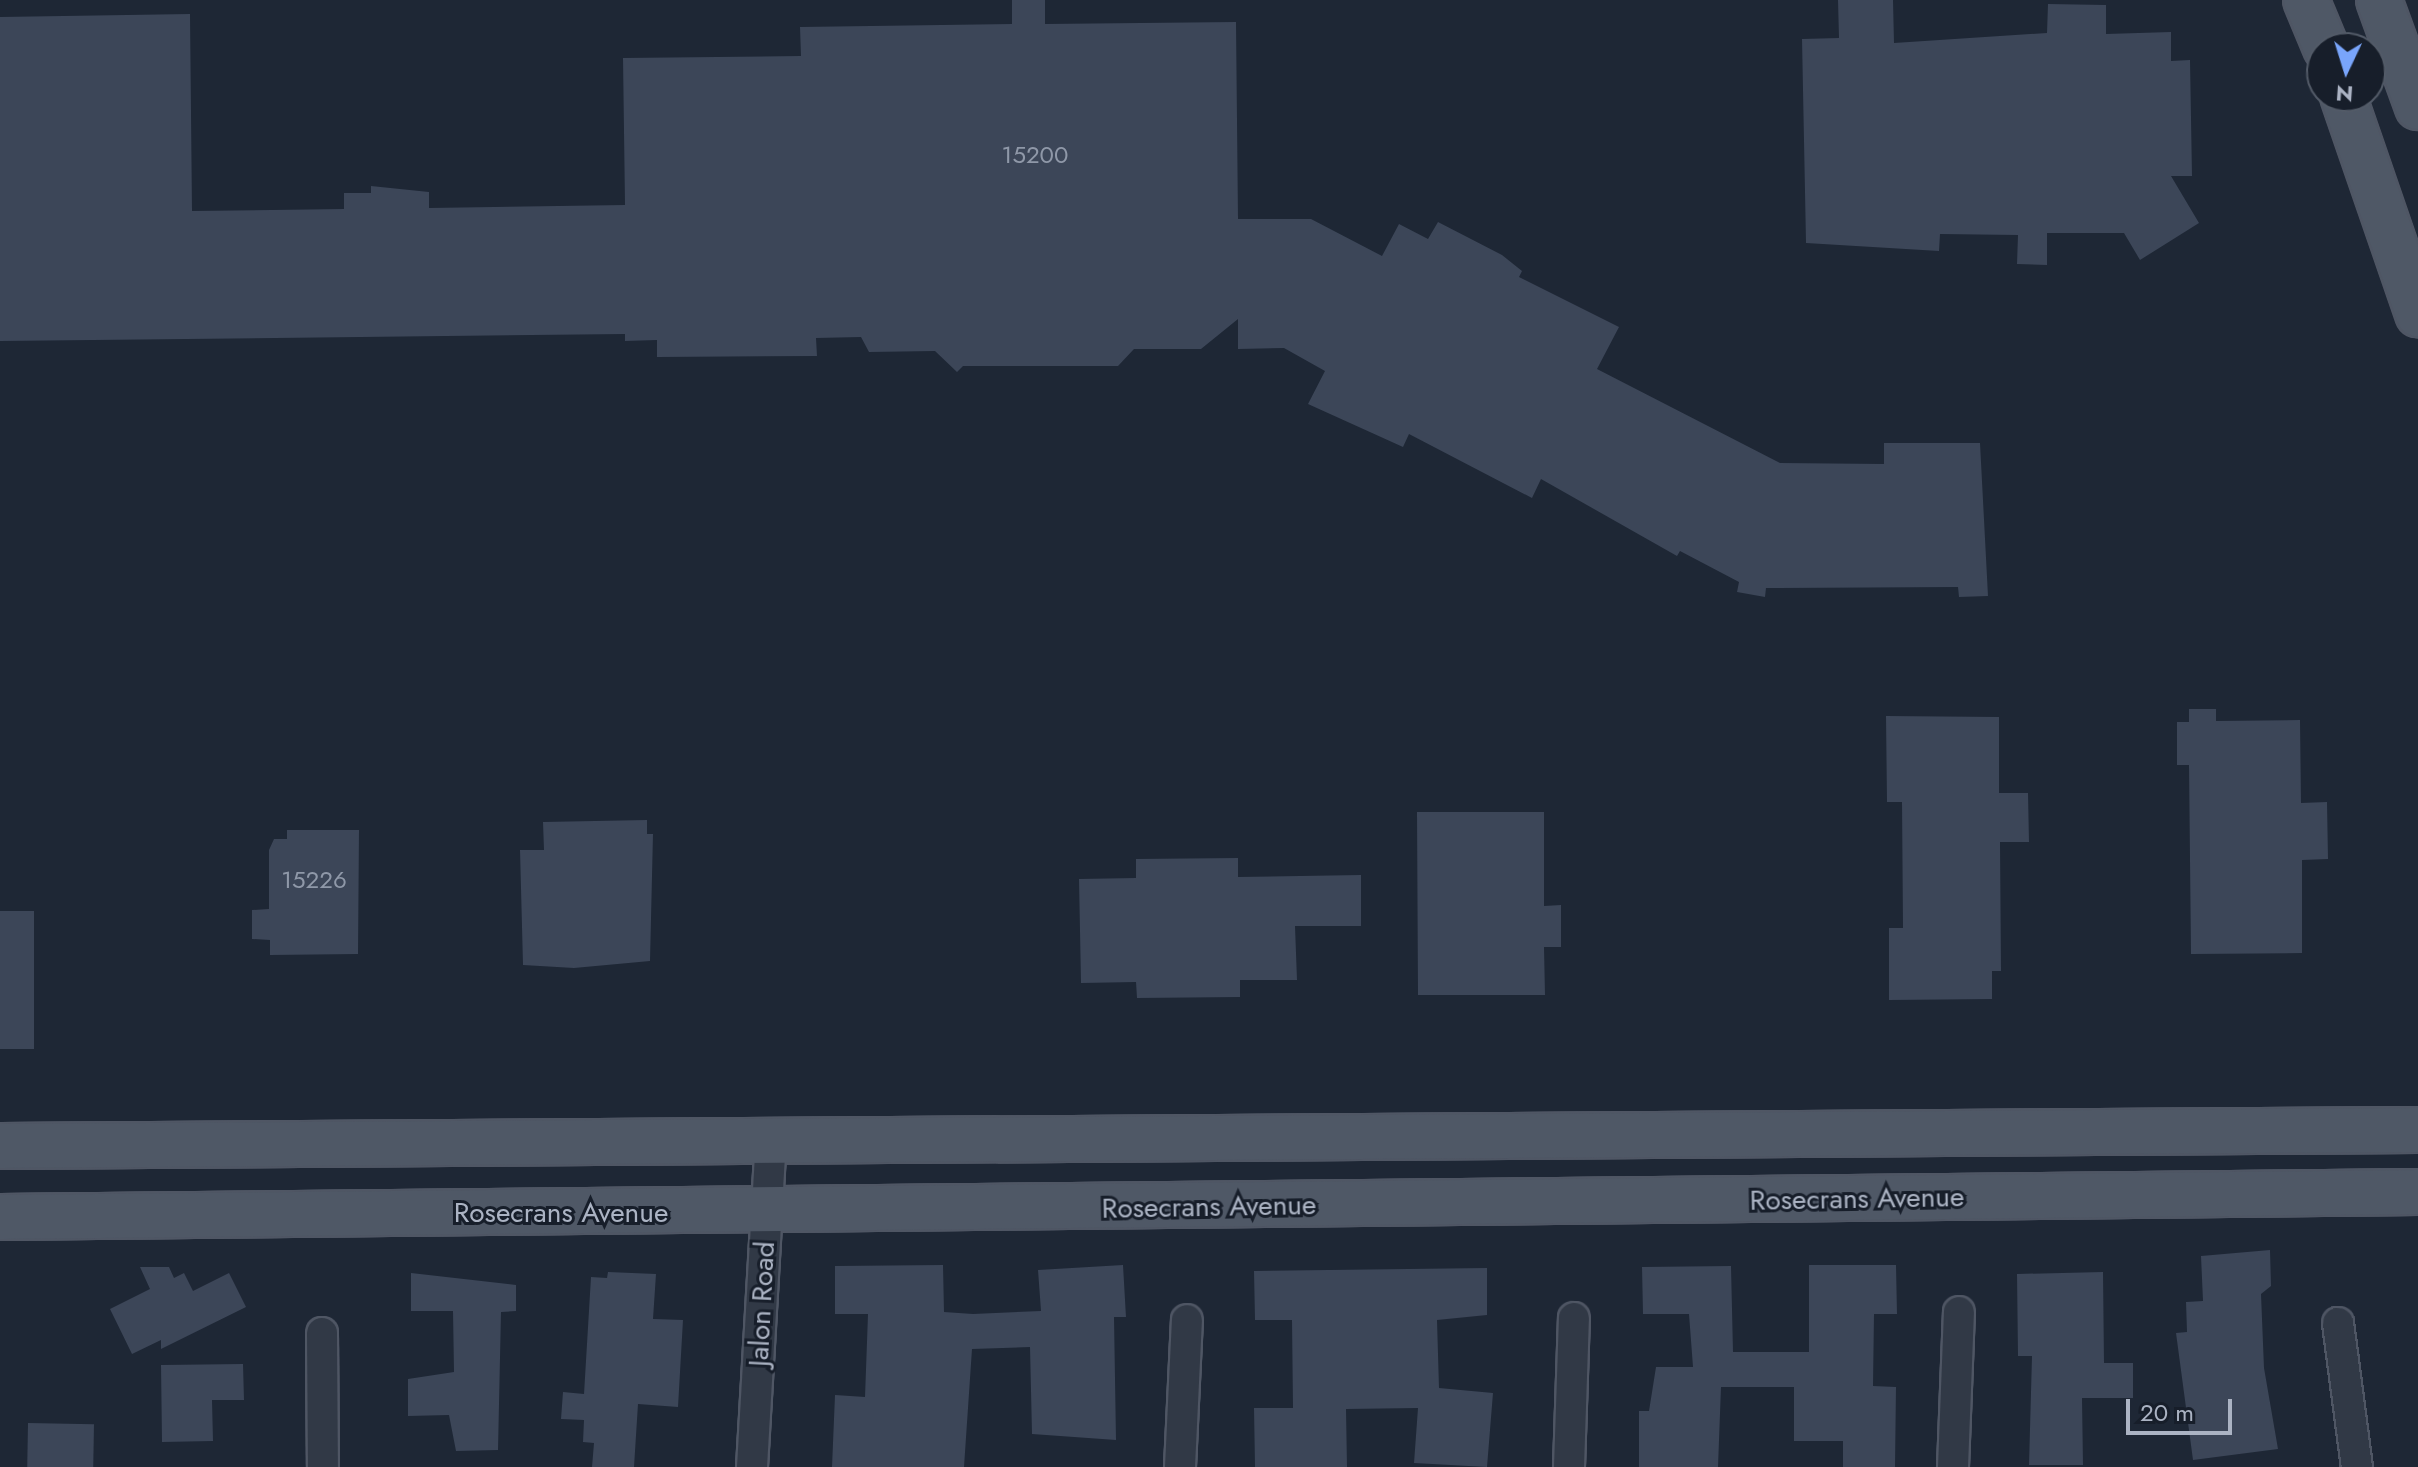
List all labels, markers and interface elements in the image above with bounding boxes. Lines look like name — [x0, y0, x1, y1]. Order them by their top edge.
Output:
north arrow — [2306, 32, 2386, 112]
text: N — [2335, 77, 2354, 111]
house number: 15200 — [1002, 141, 1068, 169]
house number: 15226 — [281, 866, 347, 894]
street label: Rosecrans Avenue — [1749, 1180, 1965, 1218]
street label: Rosecrans Avenue — [1101, 1188, 1317, 1226]
street label: Rosecrans Avenue — [454, 1196, 668, 1230]
street label: Jalon Road — [742, 1241, 782, 1367]
scale bar — [2130, 1383, 2236, 1433]
text: 20 m — [2140, 1395, 2194, 1430]

